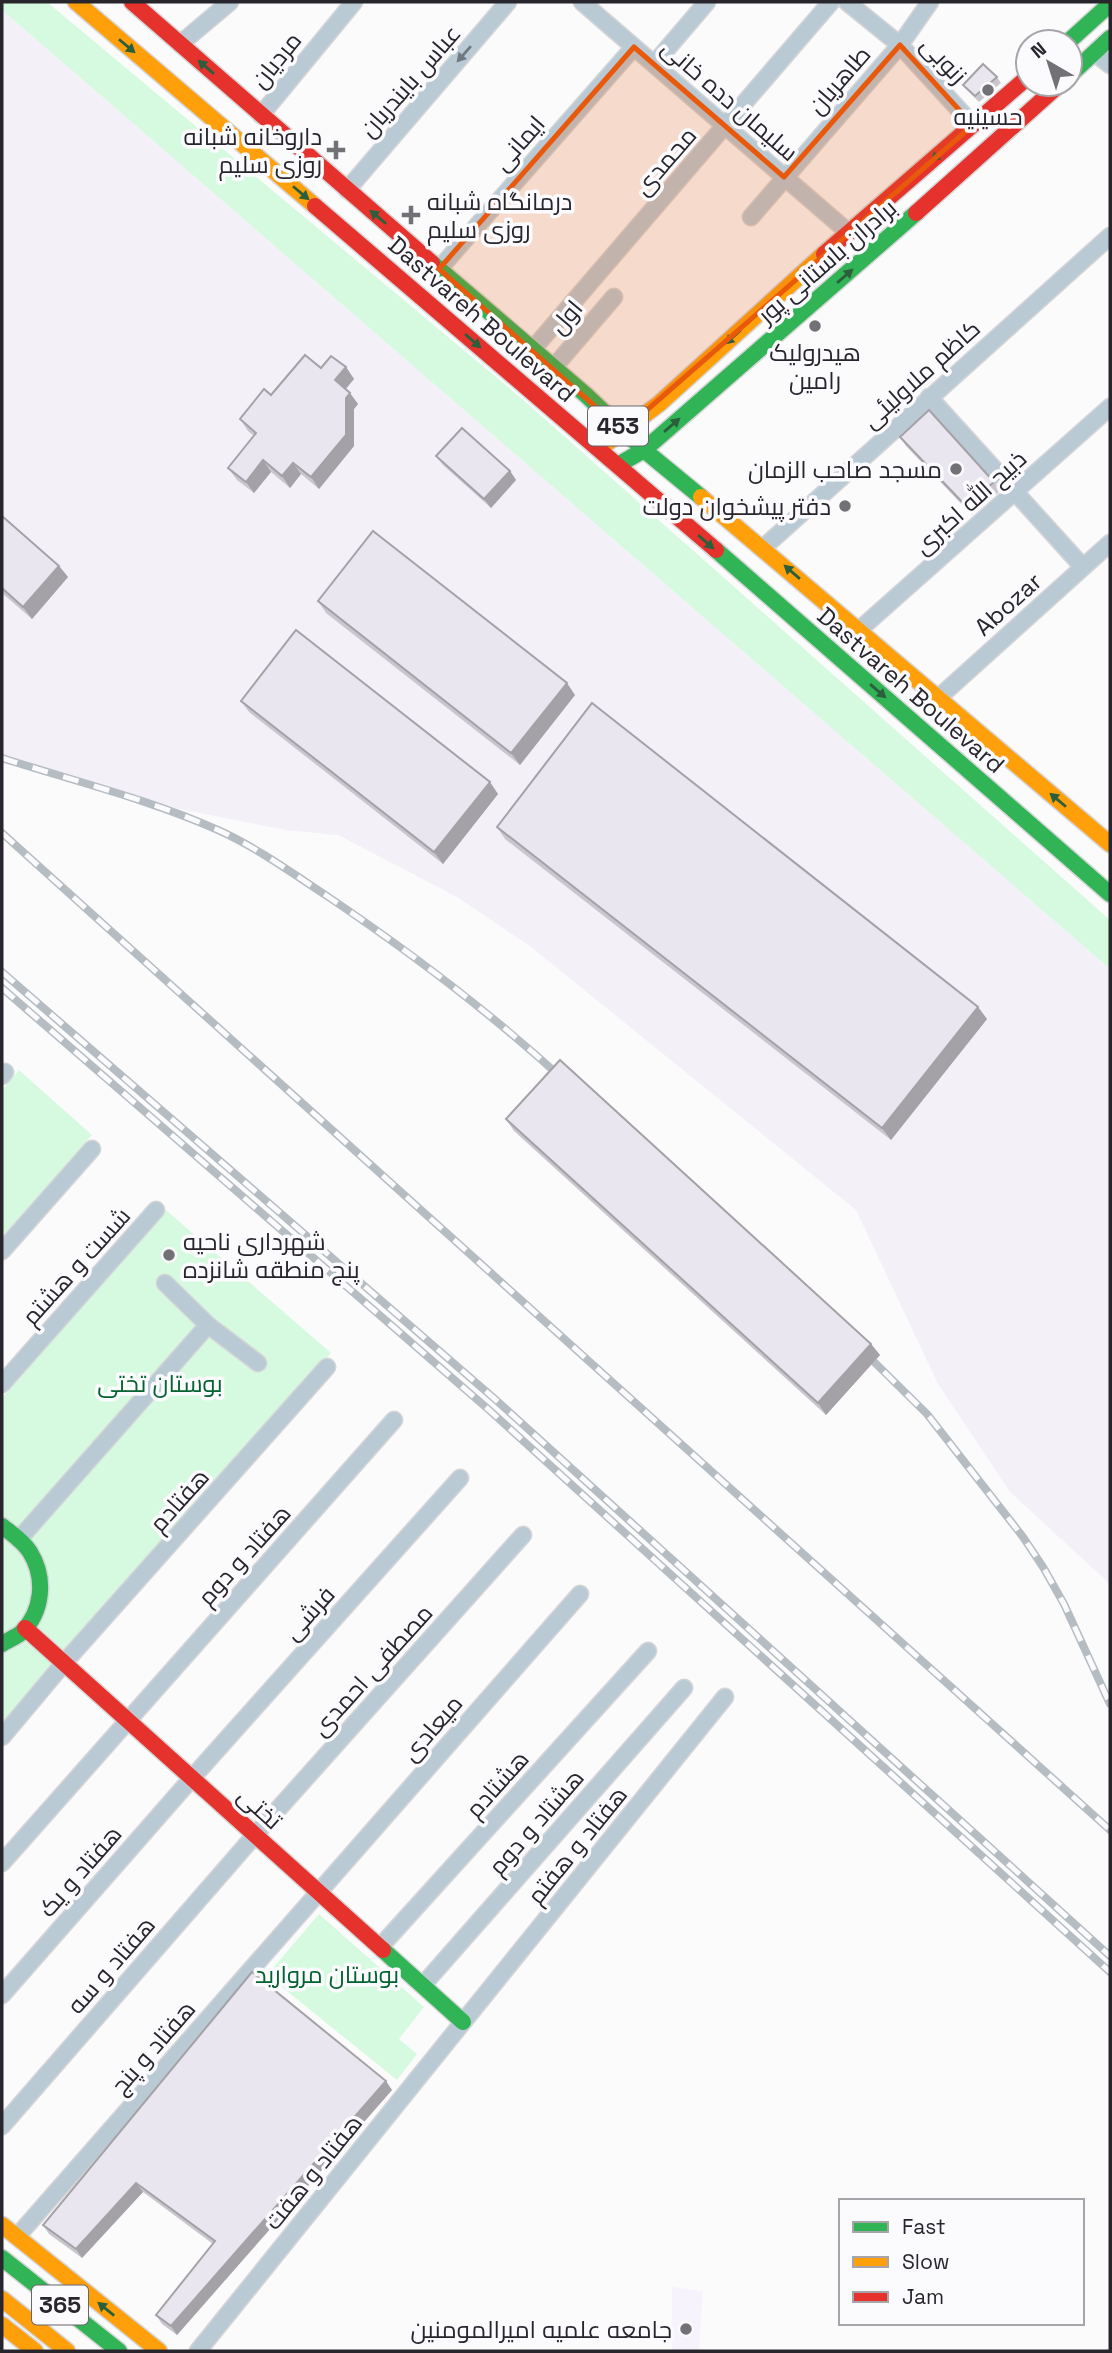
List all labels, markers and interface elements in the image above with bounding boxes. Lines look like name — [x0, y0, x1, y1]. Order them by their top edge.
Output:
street label: عباس بایندریان — [353, 18, 467, 144]
street label: مردیان — [244, 26, 308, 94]
north arrow — [1014, 28, 1084, 98]
street label: زنوبی — [914, 30, 974, 90]
street label: سلیمان دده خانی — [655, 32, 805, 168]
text: N — [1026, 36, 1051, 64]
one-way arrow — [119, 38, 136, 53]
street label: طاهریان — [801, 39, 877, 121]
one-way arrow — [457, 45, 472, 62]
one-way arrow — [198, 60, 215, 76]
marker: حسینیه — [980, 82, 996, 98]
place label: حسینیه — [954, 101, 1023, 132]
street label: ایمانی — [486, 109, 552, 177]
street label: محمدی — [627, 120, 703, 202]
place label: داروخانه شبانه روزی سلیم — [183, 121, 322, 181]
marker: داروخانه شبانه روزی سلیم — [328, 142, 344, 158]
one-way arrow — [931, 146, 948, 161]
one-way arrow — [292, 185, 309, 200]
place label: درمانگاه شبانه روزی سلیم — [427, 186, 572, 246]
street label: برادران باستانی پور — [749, 192, 904, 332]
marker: درمانگاه شبانه روزی سلیم — [401, 205, 421, 225]
one-way arrow — [369, 209, 387, 225]
street label: Dastvareh Boulevard — [382, 229, 582, 409]
one-way arrow — [836, 269, 853, 284]
street label: اول — [543, 293, 589, 341]
street label: کاظم ملاولیئی — [855, 313, 987, 436]
marker: هیدرولیک رامین — [807, 318, 823, 334]
one-way arrow — [724, 329, 742, 345]
one-way arrow — [465, 333, 482, 348]
place label: هیدرولیک رامین — [769, 337, 861, 396]
road number: 453 — [588, 406, 648, 446]
one-way arrow — [664, 418, 681, 433]
street label: ذبیح الله اکبری — [907, 443, 1034, 562]
place label: مسجد صاحب الزمان — [748, 454, 942, 485]
marker: مسجد صاحب الزمان — [948, 461, 964, 477]
place label: دفتر پیشخوان دولت — [642, 491, 831, 523]
marker: دفتر پیشخوان دولت — [837, 498, 853, 514]
one-way arrow — [697, 534, 715, 550]
one-way arrow — [783, 565, 801, 580]
street label: Abozar — [968, 566, 1048, 642]
street label: Dastvareh Boulevard — [811, 600, 1011, 780]
one-way arrow — [869, 683, 886, 698]
one-way arrow — [1049, 792, 1067, 808]
street label: شست و هشتم — [15, 1201, 138, 1332]
place label: شهرداری ناحیه پنج منطقه شانزده — [183, 1226, 360, 1286]
marker: شهرداری ناحیه پنج منطقه شانزده — [161, 1247, 177, 1263]
park label: بوستان تختی — [97, 1368, 223, 1399]
street label: هفتادم — [142, 1462, 216, 1539]
street label: هفتاد و دوم — [191, 1498, 298, 1613]
street label: فرشی — [276, 1579, 342, 1647]
street label: مصطفی احمدی — [305, 1598, 439, 1742]
street label: میعادی — [395, 1688, 469, 1768]
street label: هشتادم — [459, 1744, 536, 1825]
street label: هشتاد و دوم — [481, 1763, 591, 1882]
street label: تختی — [231, 1780, 289, 1836]
street label: هفتاد و هفتم — [520, 1780, 635, 1911]
street label: هفتاد و یک — [32, 1819, 128, 1923]
street label: هفتاد و سه — [60, 1910, 162, 2020]
park label: بوستان مروارید — [255, 1959, 399, 1990]
street label: هفتاد و پنج — [104, 1994, 203, 2101]
street label: هفتاد و هفت — [257, 2108, 369, 2236]
legend — [839, 2199, 1084, 2325]
text: Fast — [902, 2213, 946, 2240]
text: Slow — [902, 2248, 950, 2275]
text: Jam — [902, 2283, 944, 2310]
road number: 365 — [32, 2286, 88, 2324]
one-way arrow — [97, 2302, 115, 2316]
place label: جامعه علمیه امیرالمومنین — [410, 2314, 672, 2345]
marker: جامعه علمیه امیرالمومنین — [678, 2321, 694, 2337]

